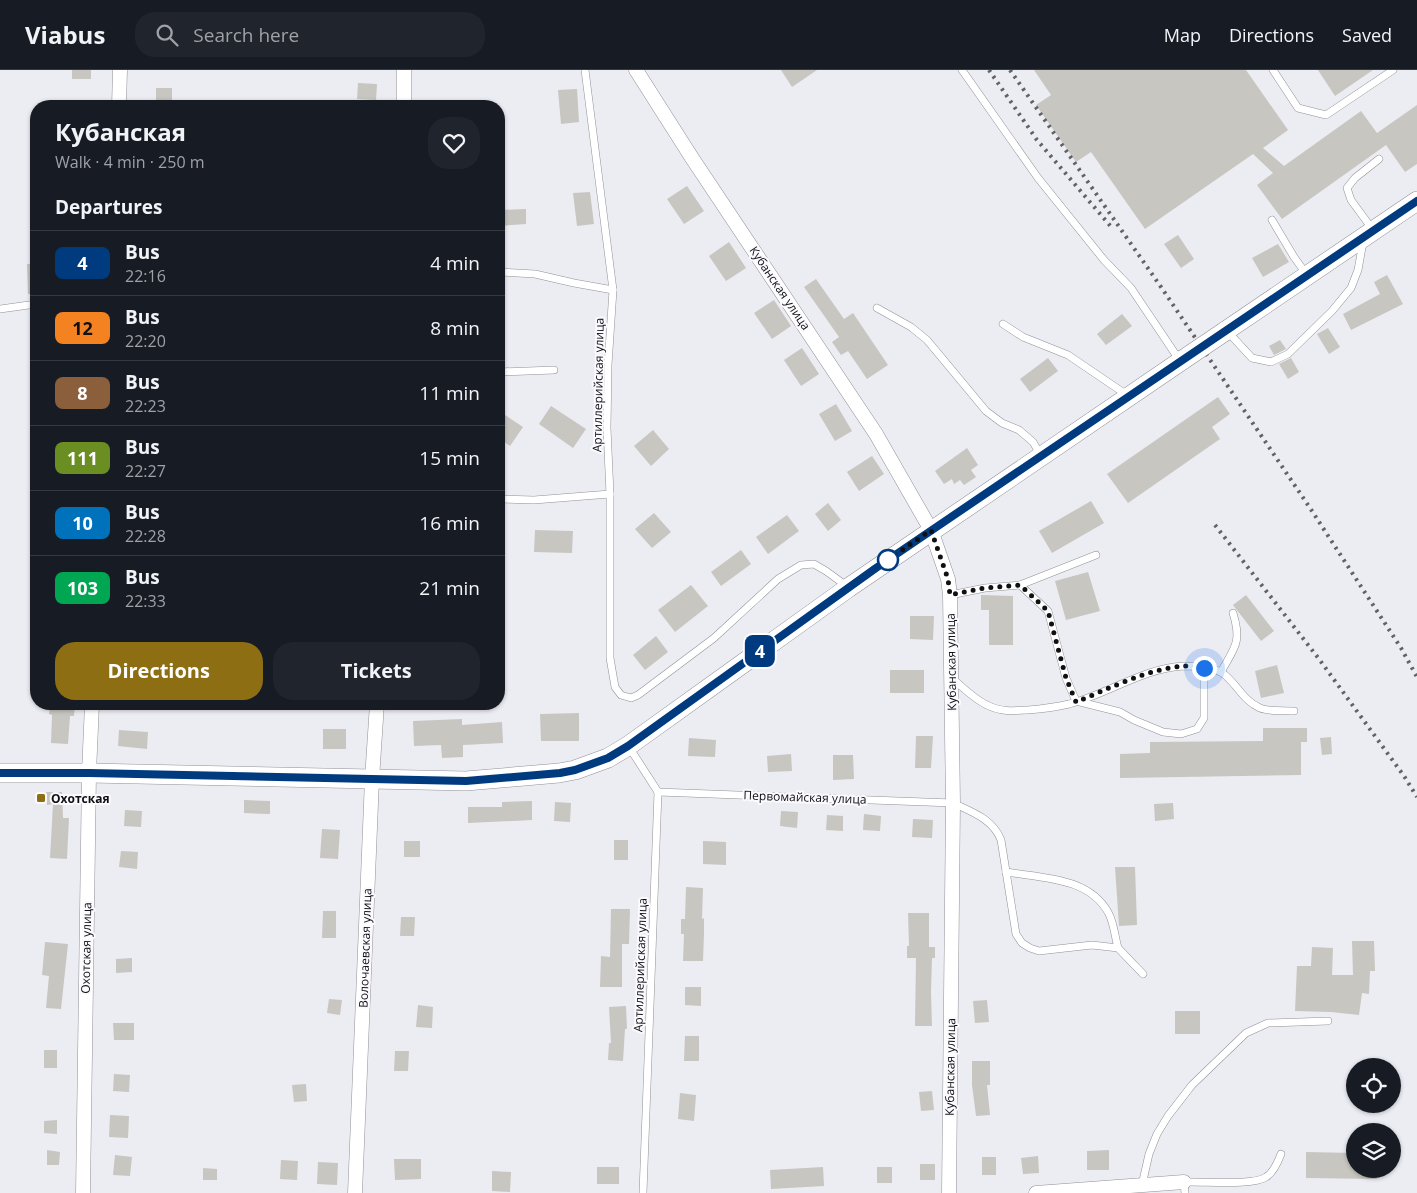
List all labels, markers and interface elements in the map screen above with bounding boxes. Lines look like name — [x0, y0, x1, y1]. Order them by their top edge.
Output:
search box — [135, 12, 485, 57]
text: Viabus — [25, 18, 105, 51]
icon: search — [153, 21, 181, 49]
text: Search here — [193, 22, 299, 48]
text: Map — [1164, 23, 1201, 47]
text: Directions — [1229, 23, 1314, 47]
text: Saved — [1342, 23, 1392, 47]
text: Кубанская — [55, 115, 186, 148]
button: heart — [428, 117, 480, 169]
text: Walk · 4 min · 250 m — [55, 151, 205, 173]
text: Departures — [55, 194, 162, 220]
text: Bus — [125, 239, 160, 265]
street label: Кубанская улица — [746, 243, 814, 333]
text: 4 min — [430, 250, 480, 276]
text: 4 — [77, 251, 88, 275]
text: 22:16 — [125, 265, 166, 287]
text: Bus — [125, 304, 160, 330]
text: 8 min — [430, 315, 480, 341]
text: 12 — [72, 316, 93, 340]
street label: Артиллерийская улица — [588, 318, 608, 452]
text: 22:20 — [125, 330, 166, 352]
text: Bus — [125, 369, 160, 395]
text: 11 min — [419, 380, 480, 406]
text: 8 — [77, 381, 88, 405]
text: 22:23 — [125, 395, 166, 417]
text: Bus — [125, 434, 160, 460]
text: 15 min — [419, 445, 480, 471]
text: 111 — [67, 446, 98, 470]
text: 22:27 — [125, 460, 166, 482]
text: Bus — [125, 499, 160, 525]
text: 16 min — [419, 510, 480, 536]
text: 10 — [72, 511, 93, 535]
text: 22:28 — [125, 525, 166, 547]
unlabelled marker — [877, 549, 899, 571]
text: Bus — [125, 564, 160, 590]
text: 21 min — [419, 575, 480, 601]
text: 103 — [67, 576, 98, 600]
text: 22:33 — [125, 590, 166, 612]
street label: Кубанская улица — [942, 613, 960, 711]
line badge: 4 — [744, 635, 776, 667]
text: 4 — [755, 639, 765, 663]
button: Directions — [55, 642, 263, 700]
button: Tickets — [273, 642, 480, 700]
your location — [1192, 656, 1217, 681]
street label: Первомайская улица — [743, 786, 867, 808]
place label: Охотская — [51, 790, 110, 807]
marker: Охотская — [35, 792, 47, 804]
street label: Волочаевская улица — [354, 888, 376, 1008]
street label: Артиллерийская улица — [629, 898, 651, 1032]
street label: Охотская улица — [77, 902, 95, 994]
street label: Кубанская улица — [941, 1018, 959, 1116]
map controls — [1346, 1058, 1401, 1178]
button: locate — [1346, 1058, 1401, 1113]
button: layers — [1346, 1123, 1401, 1178]

